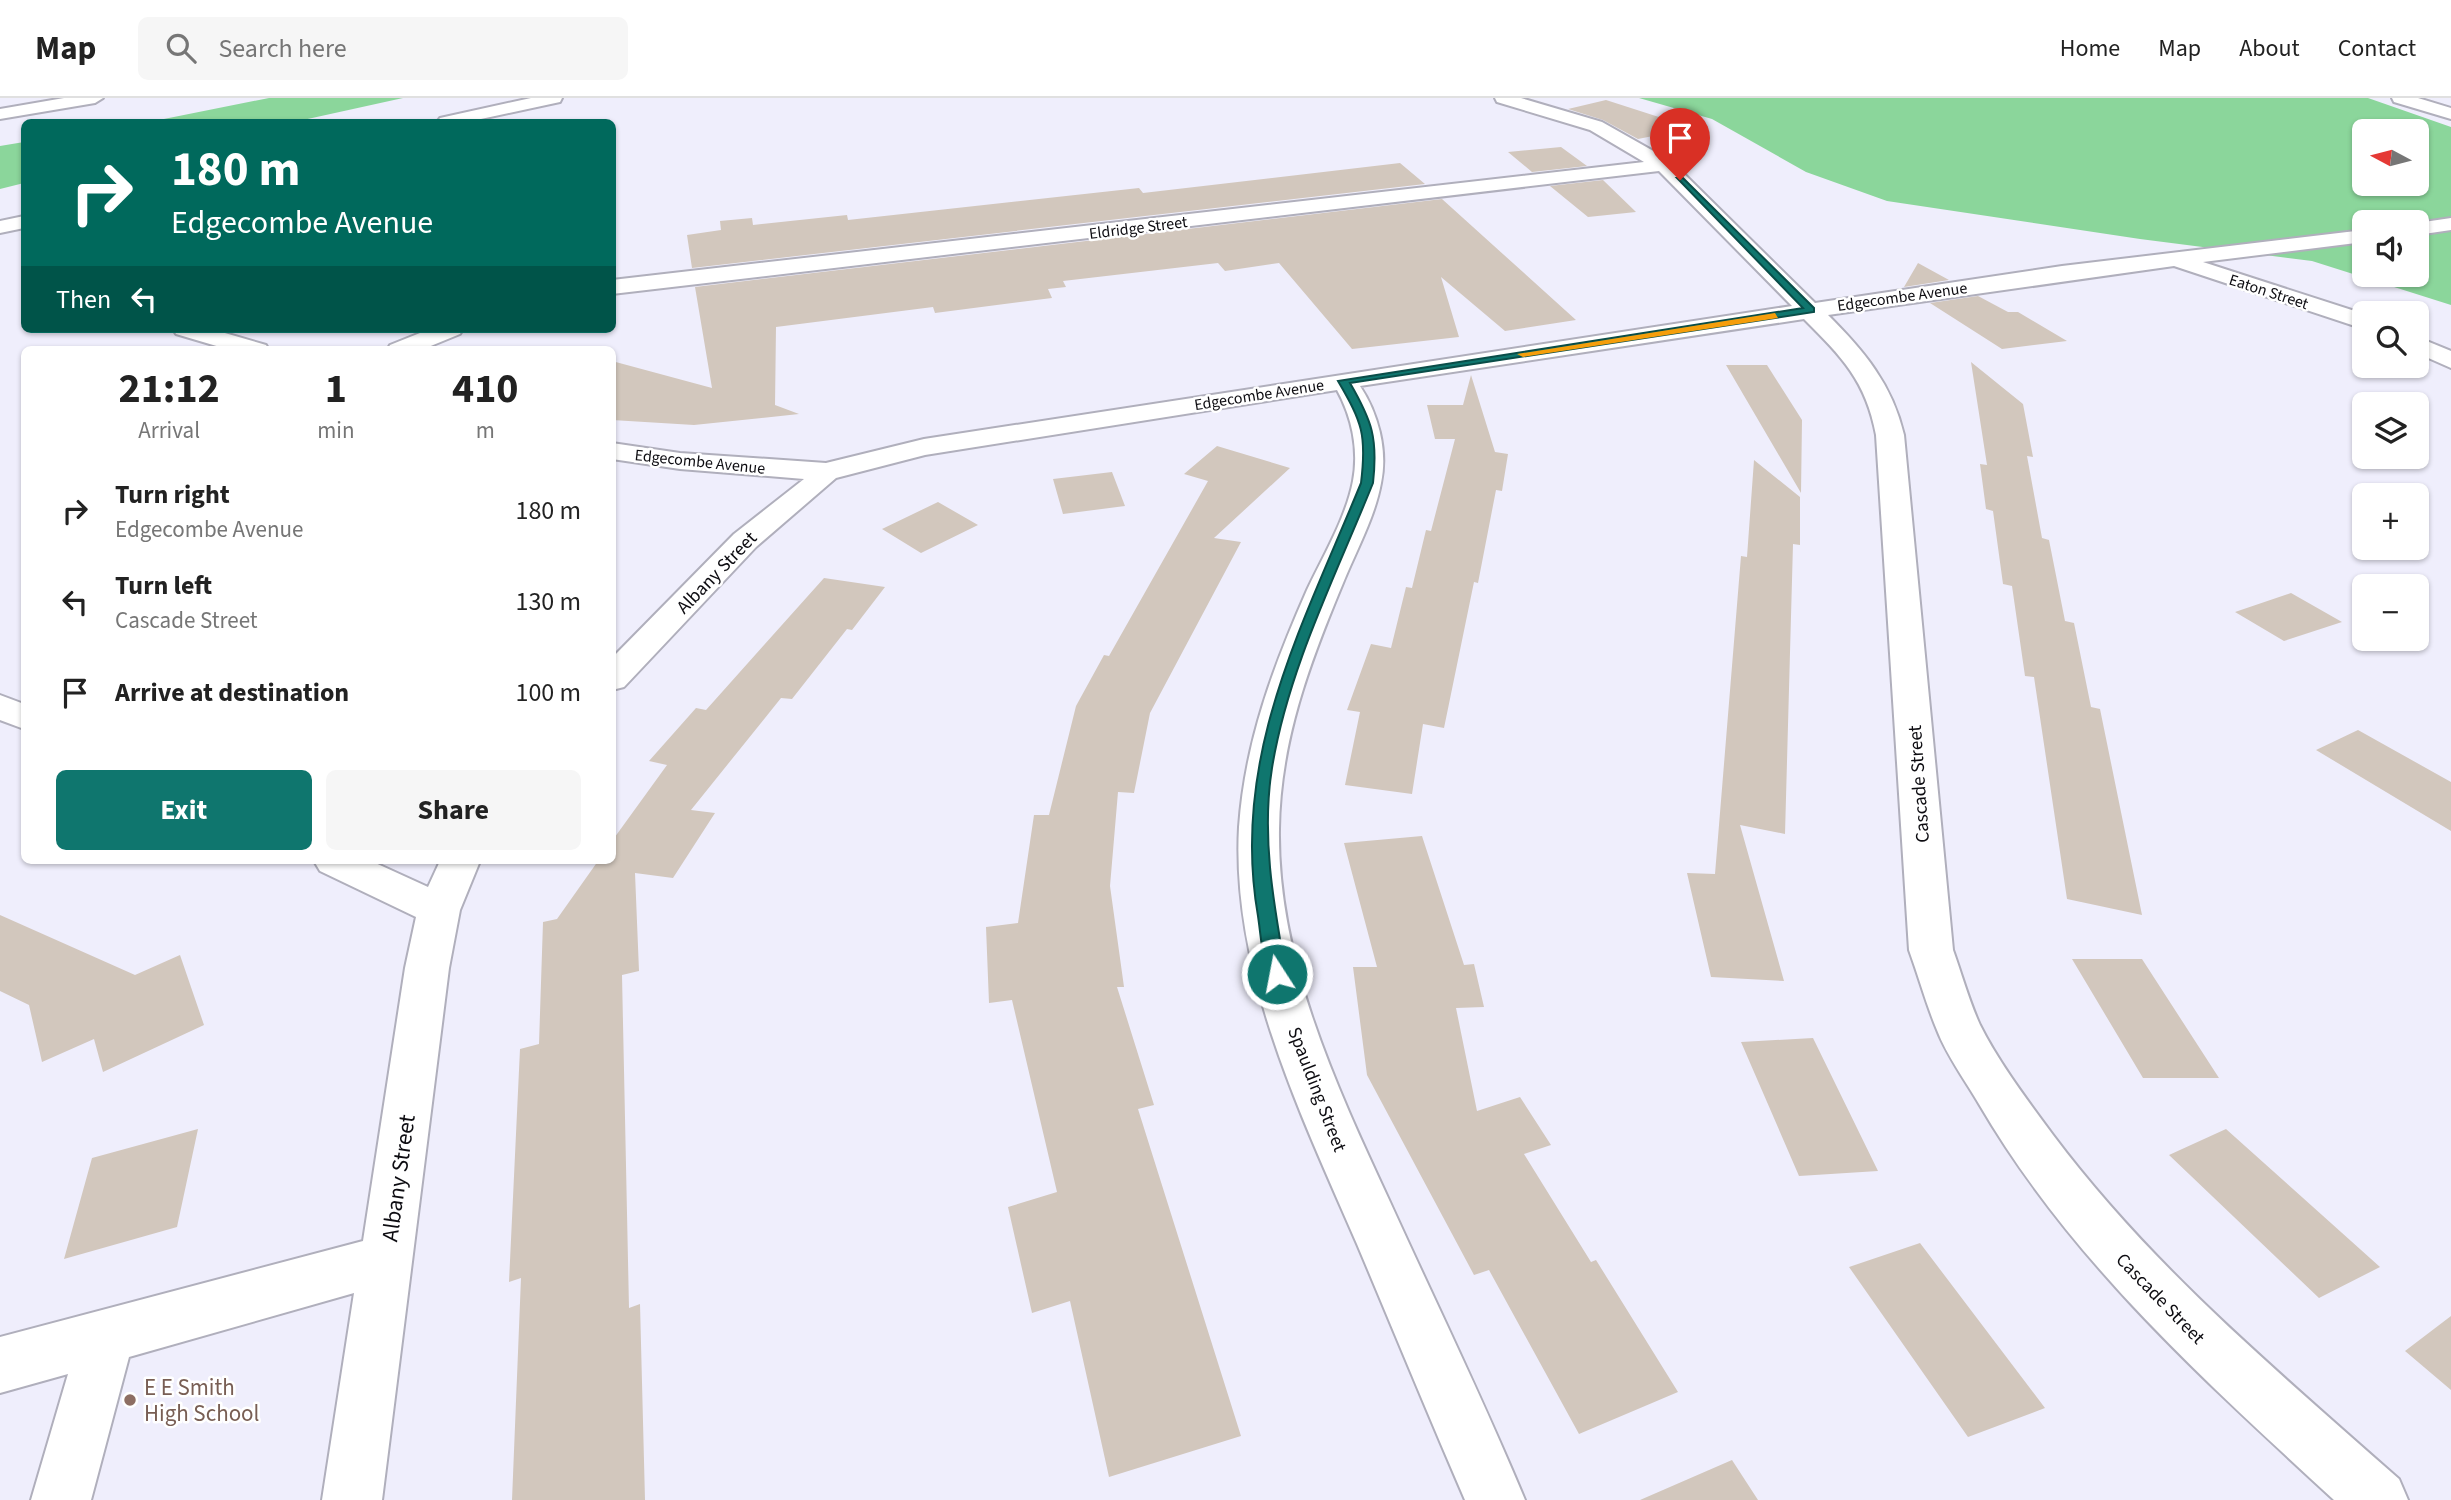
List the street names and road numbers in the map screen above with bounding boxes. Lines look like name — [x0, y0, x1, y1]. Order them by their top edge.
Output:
street label: Eldridge Street — [1088, 211, 1189, 245]
street label: Eaton Street — [2226, 269, 2312, 315]
street label: Edgecombe Avenue — [1836, 277, 1969, 317]
street label: Edgecombe Avenue — [1193, 374, 1326, 416]
street label: Edgecombe Avenue — [634, 444, 766, 480]
street label: Albany Street — [671, 525, 764, 620]
street label: Cascade Street — [1902, 724, 1937, 844]
street label: Spaulding Street — [1280, 1023, 1353, 1156]
street label: Albany Street — [373, 1112, 424, 1244]
street label: Cascade Street — [2109, 1247, 2211, 1351]

